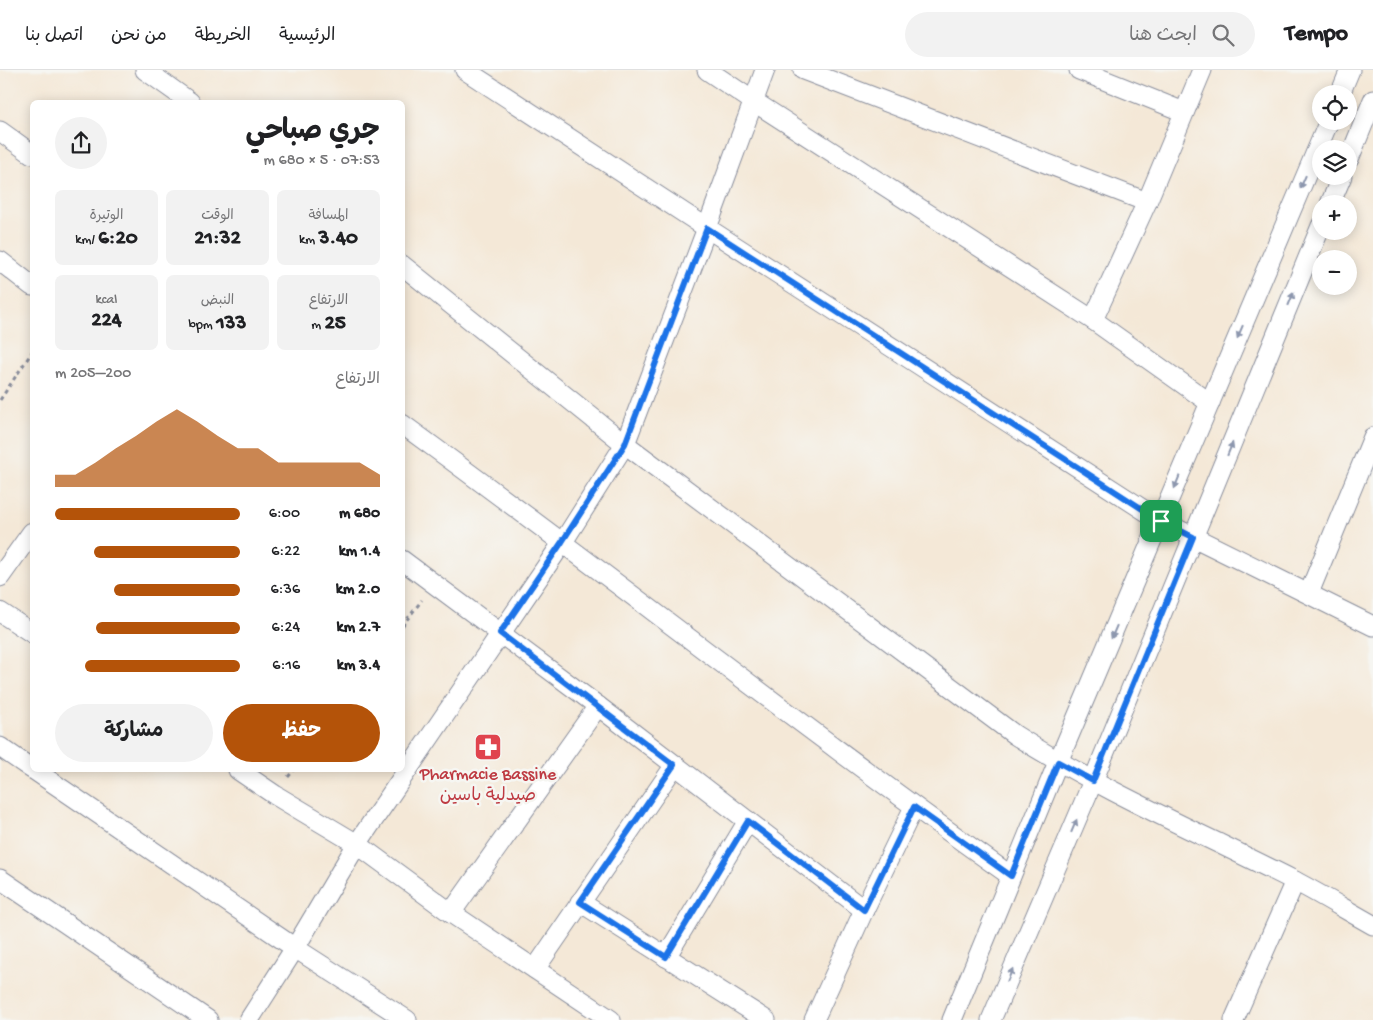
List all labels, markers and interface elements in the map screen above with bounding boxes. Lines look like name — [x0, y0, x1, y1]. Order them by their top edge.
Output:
search box — [905, 12, 1255, 57]
text: Tempo — [1285, 20, 1348, 49]
icon: search — [1209, 21, 1237, 49]
text: ابحث هنا — [1129, 25, 1197, 48]
text: اتصل بنا — [25, 26, 83, 47]
text: من نحن — [111, 26, 167, 47]
text: الخريطة — [195, 26, 251, 47]
text: الرئيسية — [279, 26, 335, 47]
map controls — [1312, 85, 1357, 295]
button: locate — [1312, 85, 1357, 130]
text: جري صباحي — [246, 116, 380, 149]
button: share — [55, 117, 107, 169]
button: layers — [1312, 140, 1357, 185]
text: 07:53 · 5 × 680 m — [263, 152, 380, 171]
one-way arrow — [1299, 175, 1307, 190]
button: + — [1312, 195, 1357, 240]
text: الوتيرة — [90, 208, 123, 225]
text: الوقت — [201, 208, 234, 225]
text: المسافة — [309, 208, 348, 225]
text: 6:20 — [98, 227, 138, 252]
text: 21:32 — [194, 227, 241, 252]
text: 3.40 — [319, 227, 358, 252]
text: /km — [75, 232, 98, 249]
text: km — [299, 232, 319, 249]
button: − — [1312, 250, 1357, 295]
text: kcal — [96, 292, 117, 309]
one-way arrow — [1288, 292, 1296, 306]
text: النبض — [201, 293, 234, 310]
text: الارتفاع — [309, 293, 348, 310]
text: 224 — [91, 309, 122, 334]
text: 133 — [216, 312, 246, 337]
text: 25 — [324, 312, 346, 337]
text: bpm — [189, 317, 216, 334]
text: m — [311, 317, 324, 334]
one-way arrow — [1235, 325, 1243, 339]
text: 200–205 m — [55, 365, 131, 384]
text: الارتفاع — [335, 371, 380, 390]
one-way arrow — [1226, 442, 1234, 456]
one-way arrow — [1173, 475, 1181, 490]
pin — [1140, 500, 1182, 542]
text: 6:00 — [269, 505, 300, 524]
text: 680 m — [339, 505, 380, 524]
icon: arrive — [1147, 507, 1175, 535]
text: 6:22 — [271, 543, 300, 562]
text: 1.4 km — [339, 543, 380, 562]
text: 6:36 — [270, 581, 300, 600]
text: 2.0 km — [336, 581, 380, 600]
text: 6:24 — [271, 619, 300, 638]
text: 2.7 km — [337, 619, 380, 638]
one-way arrow — [1109, 625, 1117, 639]
text: 6:16 — [272, 657, 300, 676]
text: 3.4 km — [337, 657, 380, 676]
button: مشاركة — [55, 704, 213, 762]
button: حفظ — [223, 704, 380, 762]
pharmacy icon: Pharmacie Bassine صيدلية باسين — [473, 732, 503, 762]
place label: Pharmacie Bassine صيدلية باسين — [419, 765, 557, 807]
one-way arrow — [1071, 819, 1079, 833]
one-way arrow — [1007, 968, 1015, 982]

